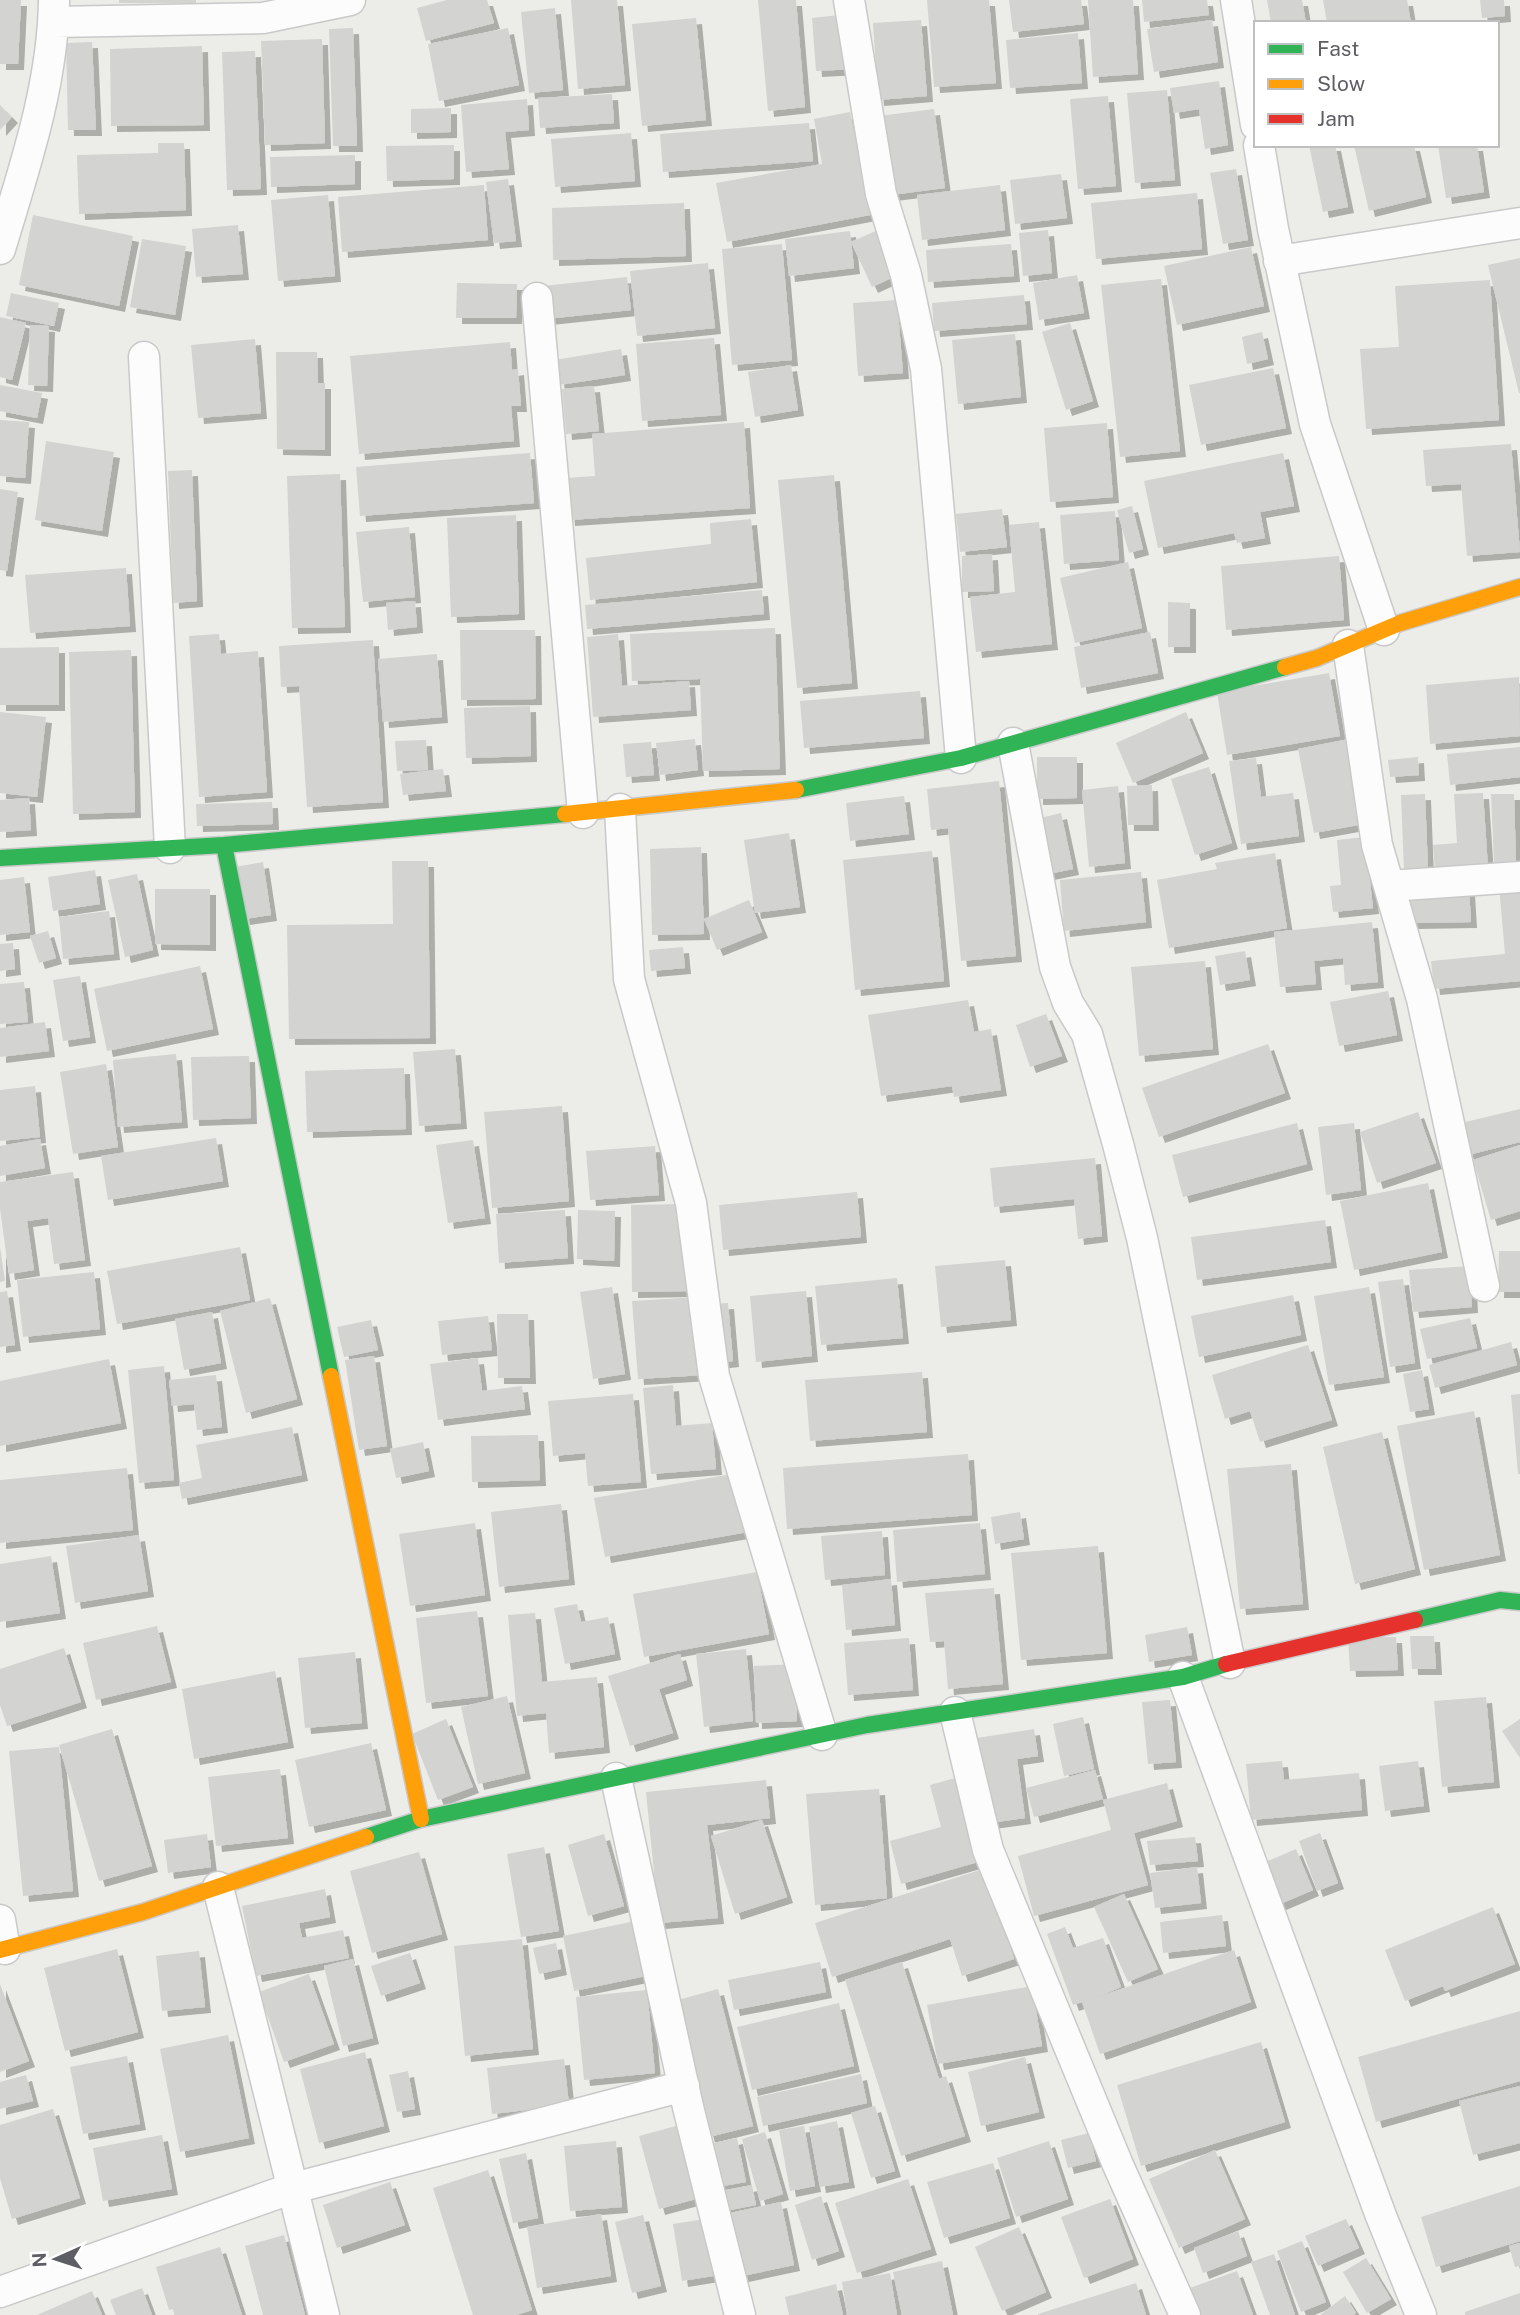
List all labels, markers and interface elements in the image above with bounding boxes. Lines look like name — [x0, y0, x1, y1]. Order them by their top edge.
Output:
legend — [1254, 21, 1499, 147]
text: Fast — [1317, 36, 1359, 61]
text: Slow — [1317, 71, 1365, 96]
text: Jam — [1317, 106, 1355, 131]
north arrow — [21, 2224, 91, 2294]
text: N — [28, 2252, 50, 2268]

